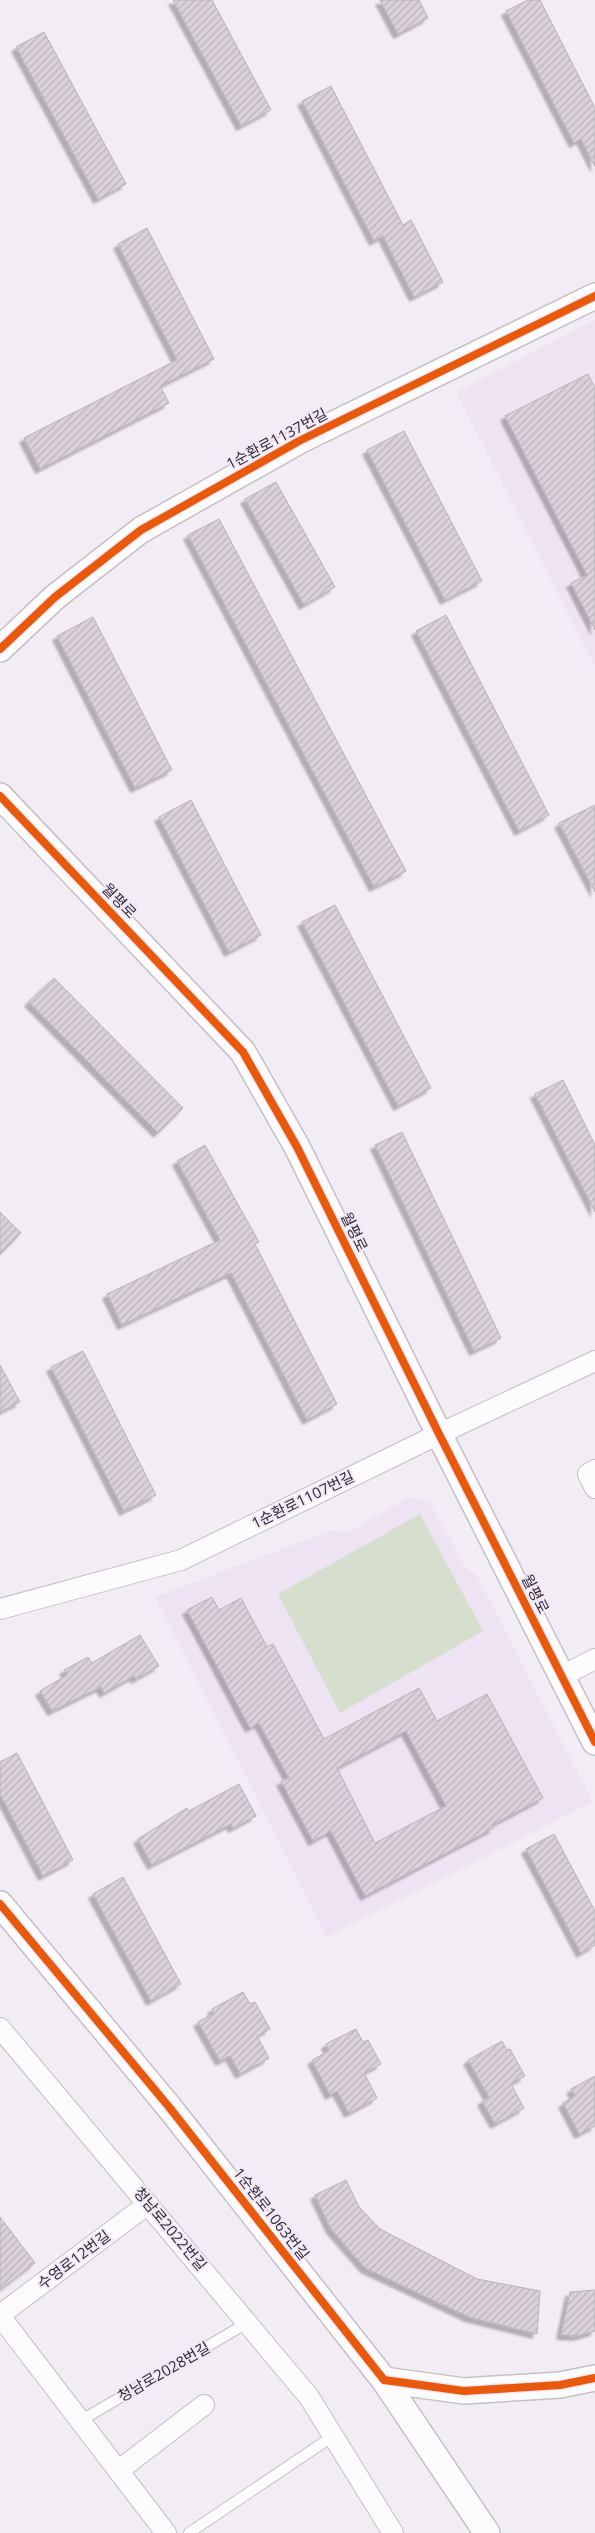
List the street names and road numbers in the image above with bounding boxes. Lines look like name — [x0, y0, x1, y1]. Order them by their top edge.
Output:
street label: 1순환로1137번길 — [222, 403, 331, 473]
street label: 월평로 — [98, 878, 141, 922]
street label: 월평로 — [337, 1209, 373, 1255]
street label: 1순환로1107번길 — [248, 1466, 357, 1533]
street label: 월평로 — [518, 1571, 554, 1617]
street label: 1순환로1063번길 — [229, 2163, 314, 2264]
street label: 청남로2022번길 — [130, 2182, 212, 2274]
street label: 수영로12번길 — [33, 2225, 114, 2293]
street label: 청남로2028번길 — [114, 2337, 213, 2406]

